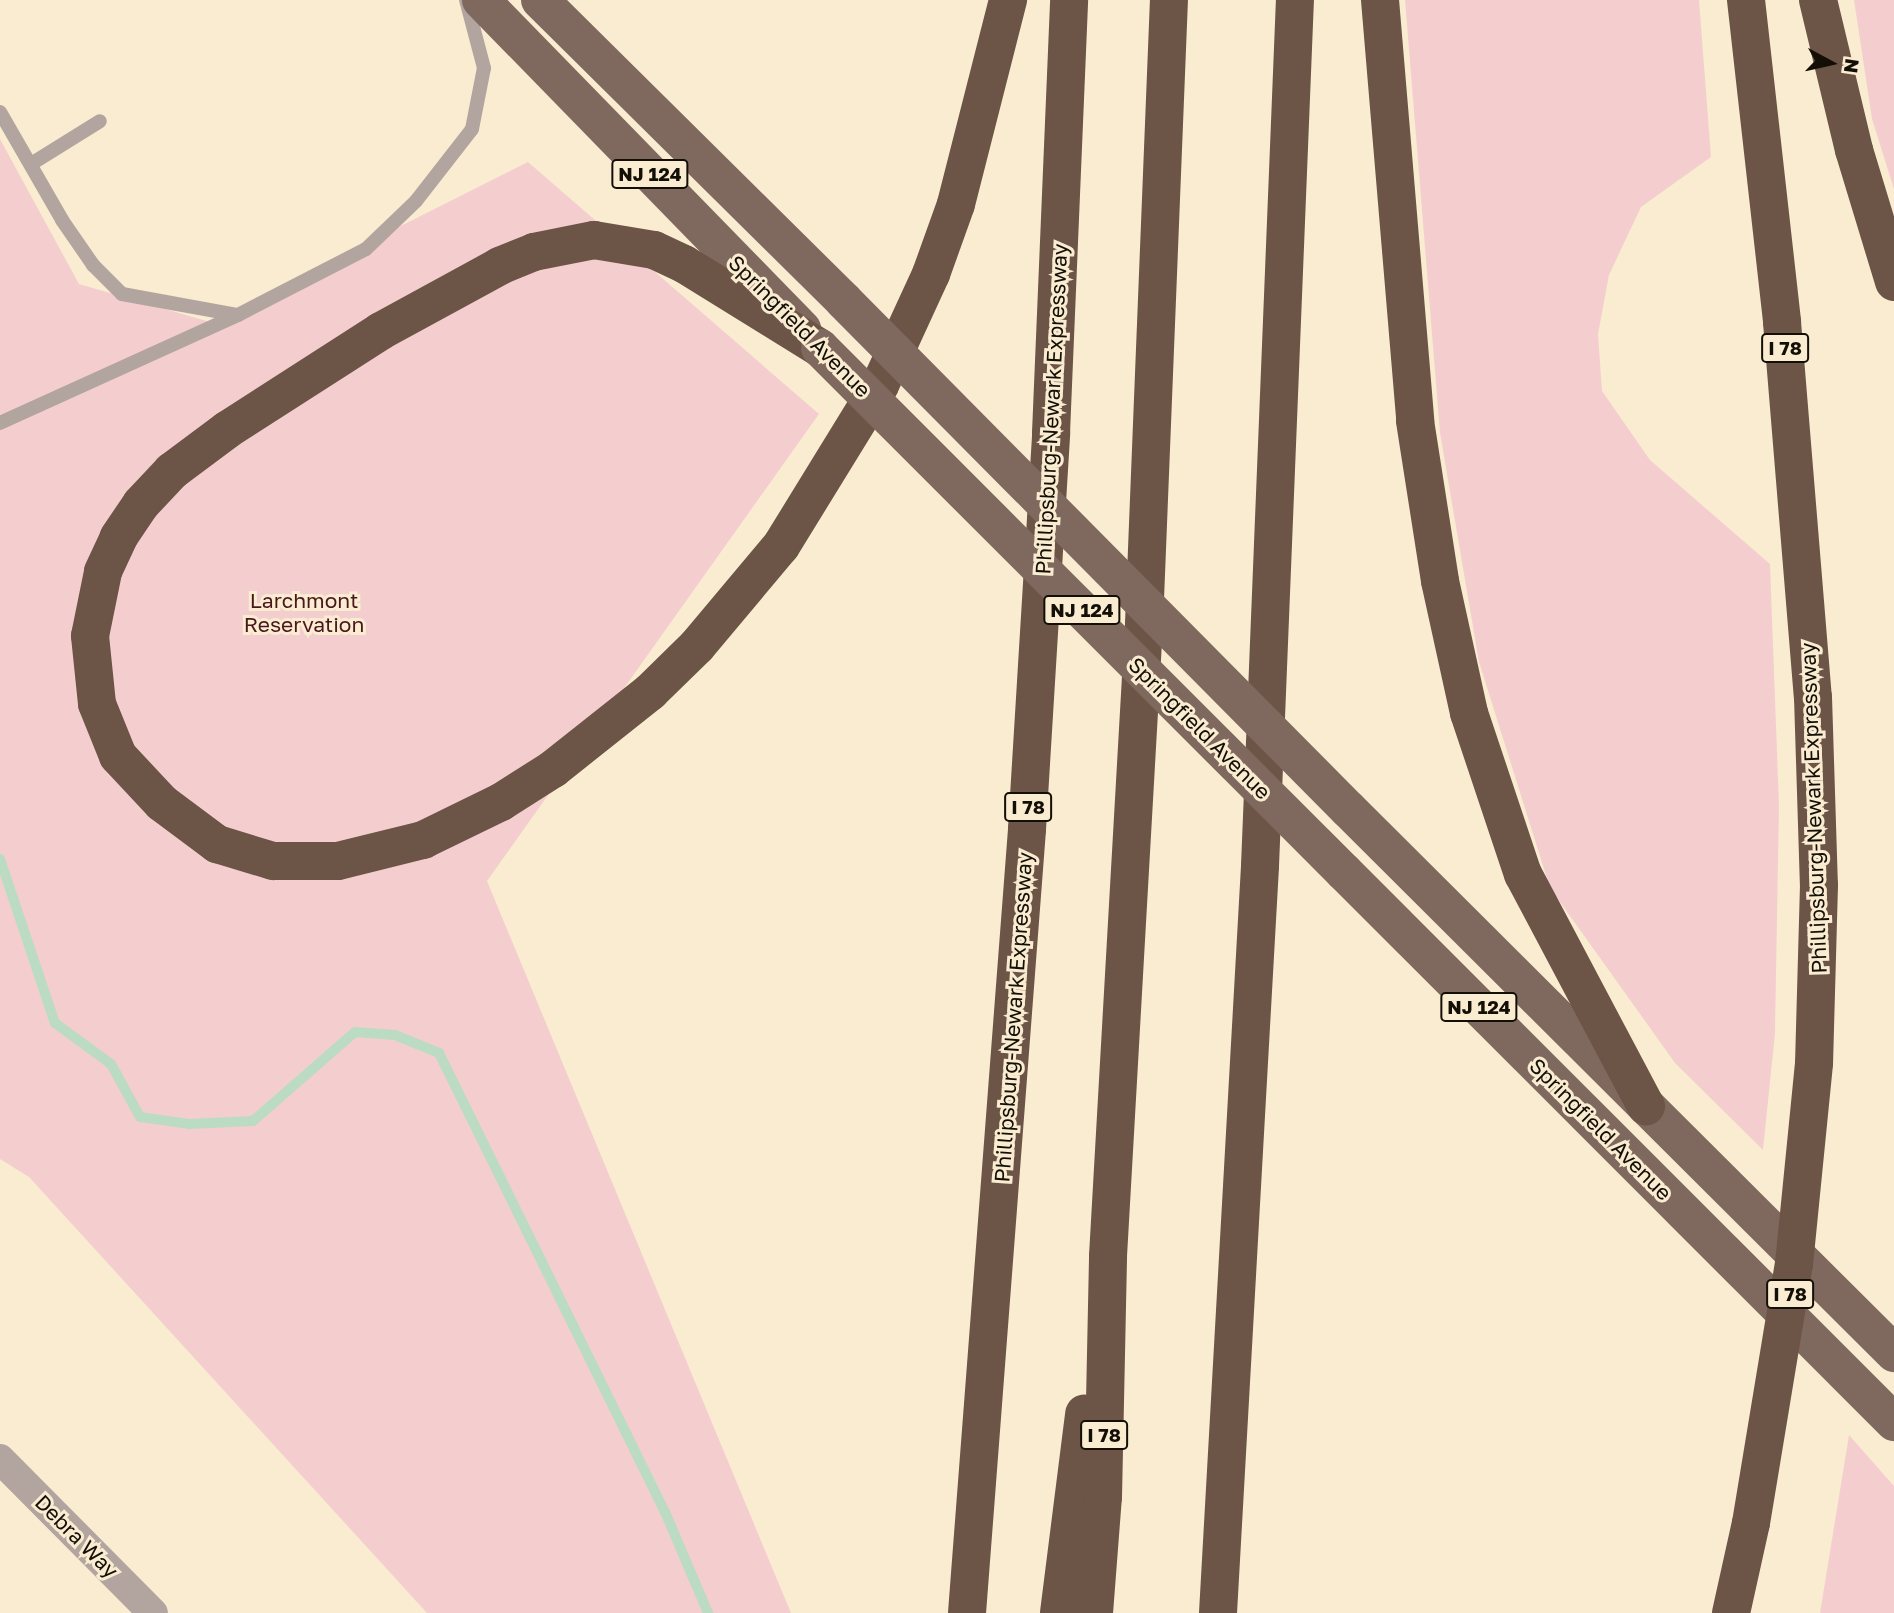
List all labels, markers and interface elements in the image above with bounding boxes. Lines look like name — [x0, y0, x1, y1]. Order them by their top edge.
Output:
north arrow — [1796, 28, 1866, 98]
text: N — [1840, 57, 1865, 75]
road number: NJ 124 — [610, 158, 690, 190]
street label: Phillipsburg-Newark Expressway — [1030, 243, 1072, 575]
street label: Springfield Avenue — [724, 250, 876, 402]
road number: I 78 — [1760, 332, 1810, 364]
park label: Larchmont Reservation — [244, 587, 364, 637]
road number: NJ 124 — [1042, 594, 1122, 625]
street label: Phillipsburg-Newark Expressway — [1795, 642, 1831, 974]
street label: Springfield Avenue — [1124, 652, 1276, 804]
road number: I 78 — [1004, 792, 1052, 822]
street label: Phillipsburg-Newark Expressway — [989, 851, 1037, 1183]
road number: NJ 124 — [1439, 992, 1519, 1023]
street label: Springfield Avenue — [1525, 1053, 1677, 1205]
road number: I 78 — [1766, 1278, 1814, 1310]
road number: I 78 — [1080, 1420, 1128, 1450]
street label: Debra Way — [30, 1489, 124, 1583]

